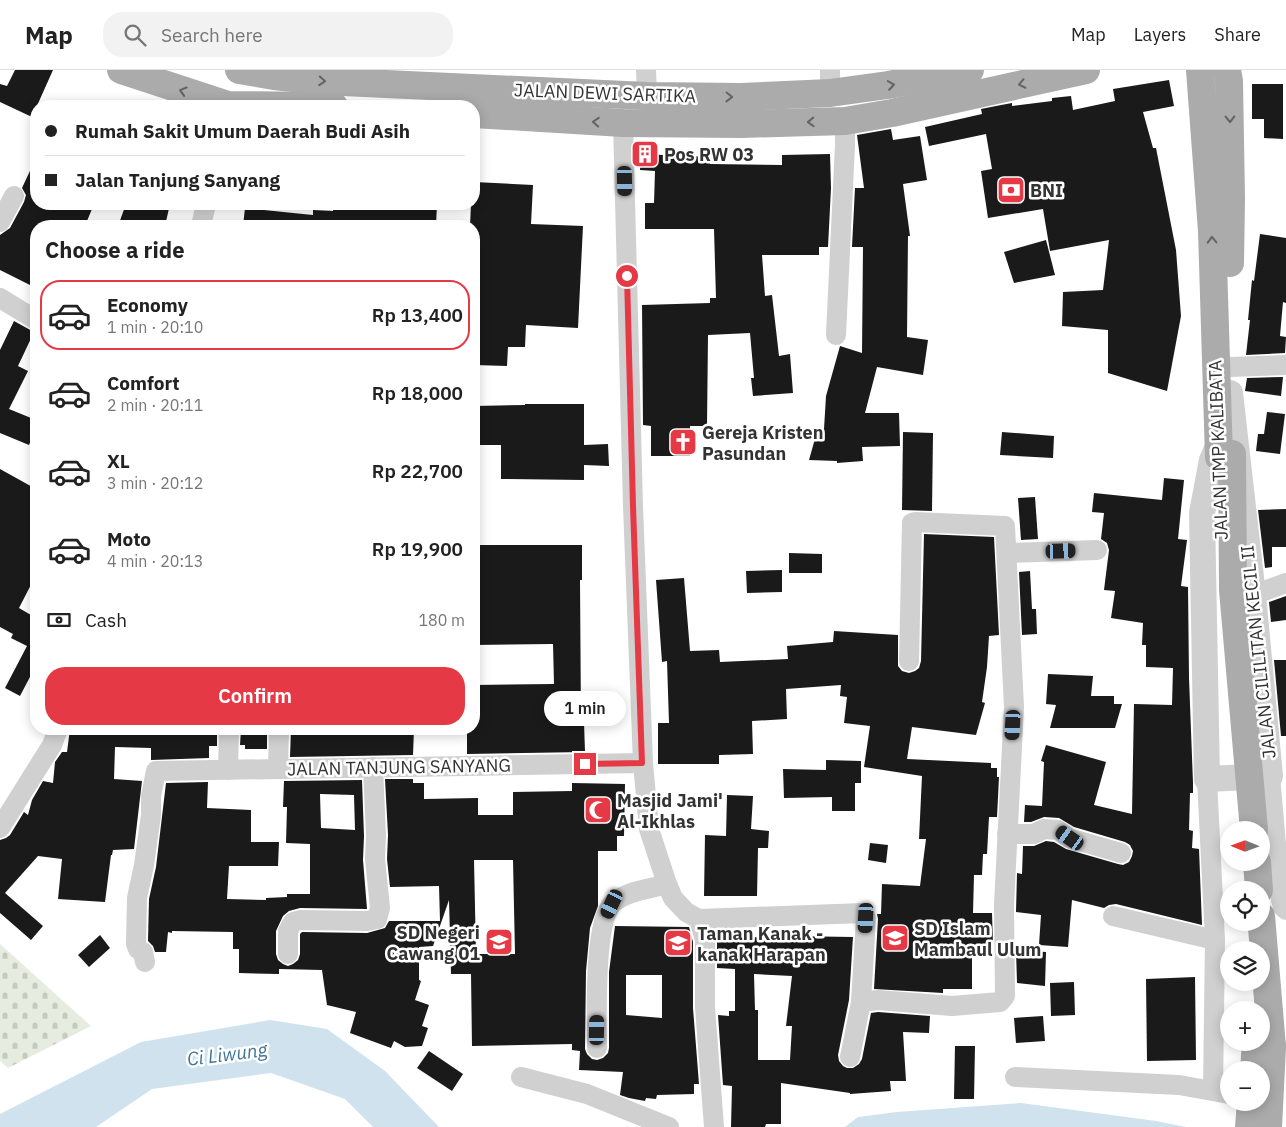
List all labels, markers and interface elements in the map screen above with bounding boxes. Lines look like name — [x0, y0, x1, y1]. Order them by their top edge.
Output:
search box — [103, 12, 453, 57]
text: Map — [25, 19, 73, 51]
icon: search — [121, 21, 149, 49]
text: Search here — [161, 23, 263, 47]
text: Map — [1071, 23, 1106, 46]
text: Layers — [1134, 23, 1186, 46]
text: Share — [1214, 23, 1261, 46]
one-way arrow — [319, 75, 327, 86]
street label: JALAN DEWI SARTIKA — [514, 78, 697, 108]
one-way arrow — [1017, 78, 1026, 89]
one-way arrow — [887, 80, 896, 90]
one-way arrow — [179, 86, 187, 96]
one-way arrow — [726, 92, 734, 102]
one-way arrow — [1225, 115, 1235, 123]
one-way arrow — [591, 116, 599, 127]
one-way arrow — [806, 117, 814, 127]
text: Rumah Sakit Umum Daerah Budi Asih — [75, 119, 410, 143]
building icon: Pos RW 03 — [630, 139, 660, 169]
place label: Pos RW 03 — [664, 143, 754, 166]
car — [617, 166, 632, 196]
text: Jalan Tanjung Sanyang — [75, 168, 280, 192]
bank icon: BNI — [996, 175, 1026, 205]
place label: BNI — [1030, 179, 1063, 202]
text: Choose a ride — [45, 235, 185, 264]
one-way arrow — [1207, 235, 1218, 243]
route start — [616, 265, 638, 287]
icon: car — [47, 293, 92, 338]
text: Economy — [107, 293, 188, 317]
text: Rp 13,400 — [372, 303, 463, 327]
text: 1 min · 20:10 — [107, 317, 203, 337]
street label: JALAN TMP KALIBATA — [1203, 359, 1233, 541]
icon: car — [47, 371, 92, 416]
text: Comfort — [107, 371, 180, 395]
text: Rp 18,000 — [372, 381, 463, 405]
text: 2 min · 20:11 — [107, 395, 203, 415]
place label: Gereja Kristen Pasundan — [702, 421, 823, 465]
church icon: Gereja Kristen Pasundan — [668, 427, 698, 457]
icon: car — [47, 449, 92, 494]
text: XL — [107, 449, 130, 473]
text: Rp 22,700 — [372, 459, 463, 483]
text: 3 min · 20:12 — [107, 473, 203, 493]
icon: car — [47, 527, 92, 572]
text: Moto — [107, 527, 151, 551]
text: Rp 19,900 — [372, 537, 463, 561]
car — [1045, 543, 1076, 559]
street label: JALAN CILILITAN KECIL II — [1235, 544, 1281, 760]
text: 4 min · 20:13 — [107, 551, 203, 571]
icon: cash — [45, 606, 73, 634]
text: Cash — [85, 608, 127, 632]
text: 180 m — [418, 610, 465, 630]
button: Confirm — [45, 667, 465, 725]
callout: 1 min — [544, 692, 626, 726]
text: 1 min — [564, 698, 606, 718]
car — [1004, 710, 1021, 740]
route end — [574, 753, 596, 775]
street label: JALAN TANJUNG SANYANG — [287, 754, 511, 780]
place label: Masjid Jami' Al-Ikhlas — [617, 789, 723, 833]
mosque icon: Masjid Jami' Al-Ikhlas — [583, 795, 613, 825]
north arrow — [1220, 821, 1270, 871]
map controls — [1220, 821, 1270, 1111]
car — [1053, 823, 1086, 853]
button: locate — [1220, 881, 1270, 931]
car — [598, 887, 625, 921]
car — [857, 903, 874, 933]
place label: SD Islam Mambaul Ulum — [914, 917, 1041, 961]
place label: SD Negeri Cawang 01 — [387, 921, 480, 965]
place label: Taman Kanak - kanak Harapan — [697, 922, 826, 966]
school or university icon: SD Islam Mambaul Ulum — [880, 923, 910, 953]
school or university icon: SD Negeri Cawang 01 — [484, 927, 514, 957]
school or university icon: Taman Kanak - kanak Harapan — [663, 928, 693, 958]
button: layers — [1220, 941, 1270, 991]
button: + — [1220, 1001, 1270, 1051]
car — [589, 1015, 604, 1045]
water label: Ci Liwung — [186, 1037, 270, 1071]
button: − — [1220, 1061, 1270, 1111]

